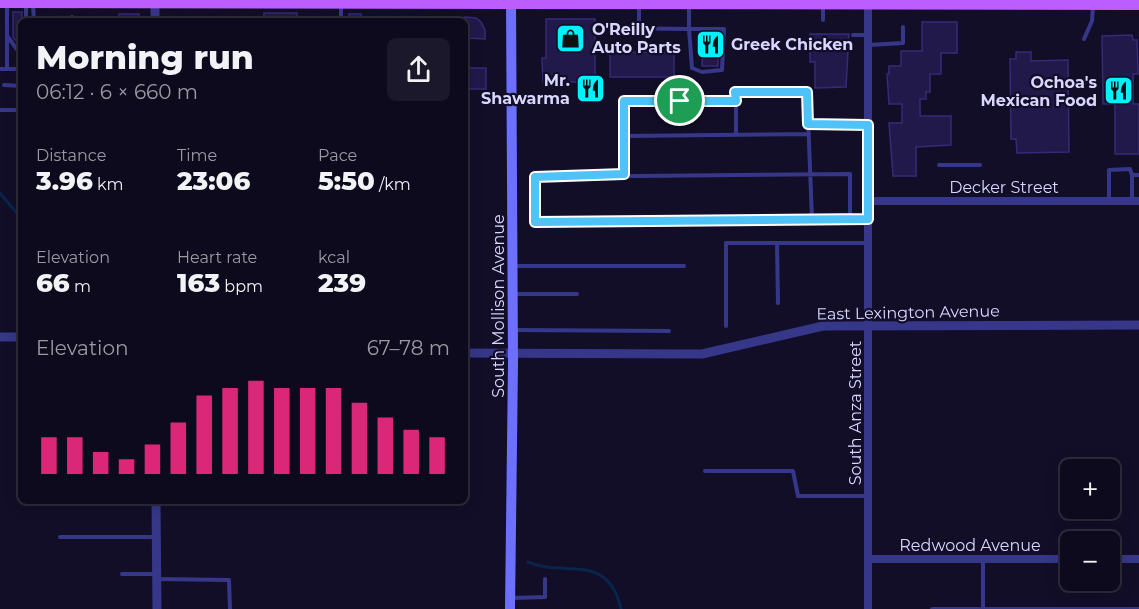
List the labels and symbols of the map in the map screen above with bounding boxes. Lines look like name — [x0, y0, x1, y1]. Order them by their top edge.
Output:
place label: O'Reilly Auto Parts — [591, 20, 681, 57]
shop icon: O'Reilly Auto Parts — [555, 22, 587, 54]
restaurant icon: Greek Chicken — [694, 28, 726, 60]
place label: Greek Chicken — [731, 35, 853, 54]
place label: Mr. Shawarma — [481, 71, 570, 108]
restaurant icon: Mr. Shawarma — [575, 73, 607, 105]
place label: Ochoa's Mexican Food — [981, 73, 1098, 110]
pin — [654, 75, 705, 126]
restaurant icon: Ochoa's Mexican Food — [1102, 75, 1134, 107]
street label: Decker Street — [949, 178, 1059, 197]
street label: South Mollison Avenue — [489, 214, 508, 398]
street label: East Lexington Avenue — [816, 301, 1000, 324]
street label: South Anza Street — [846, 340, 865, 485]
street label: Redwood Avenue — [899, 536, 1041, 555]

